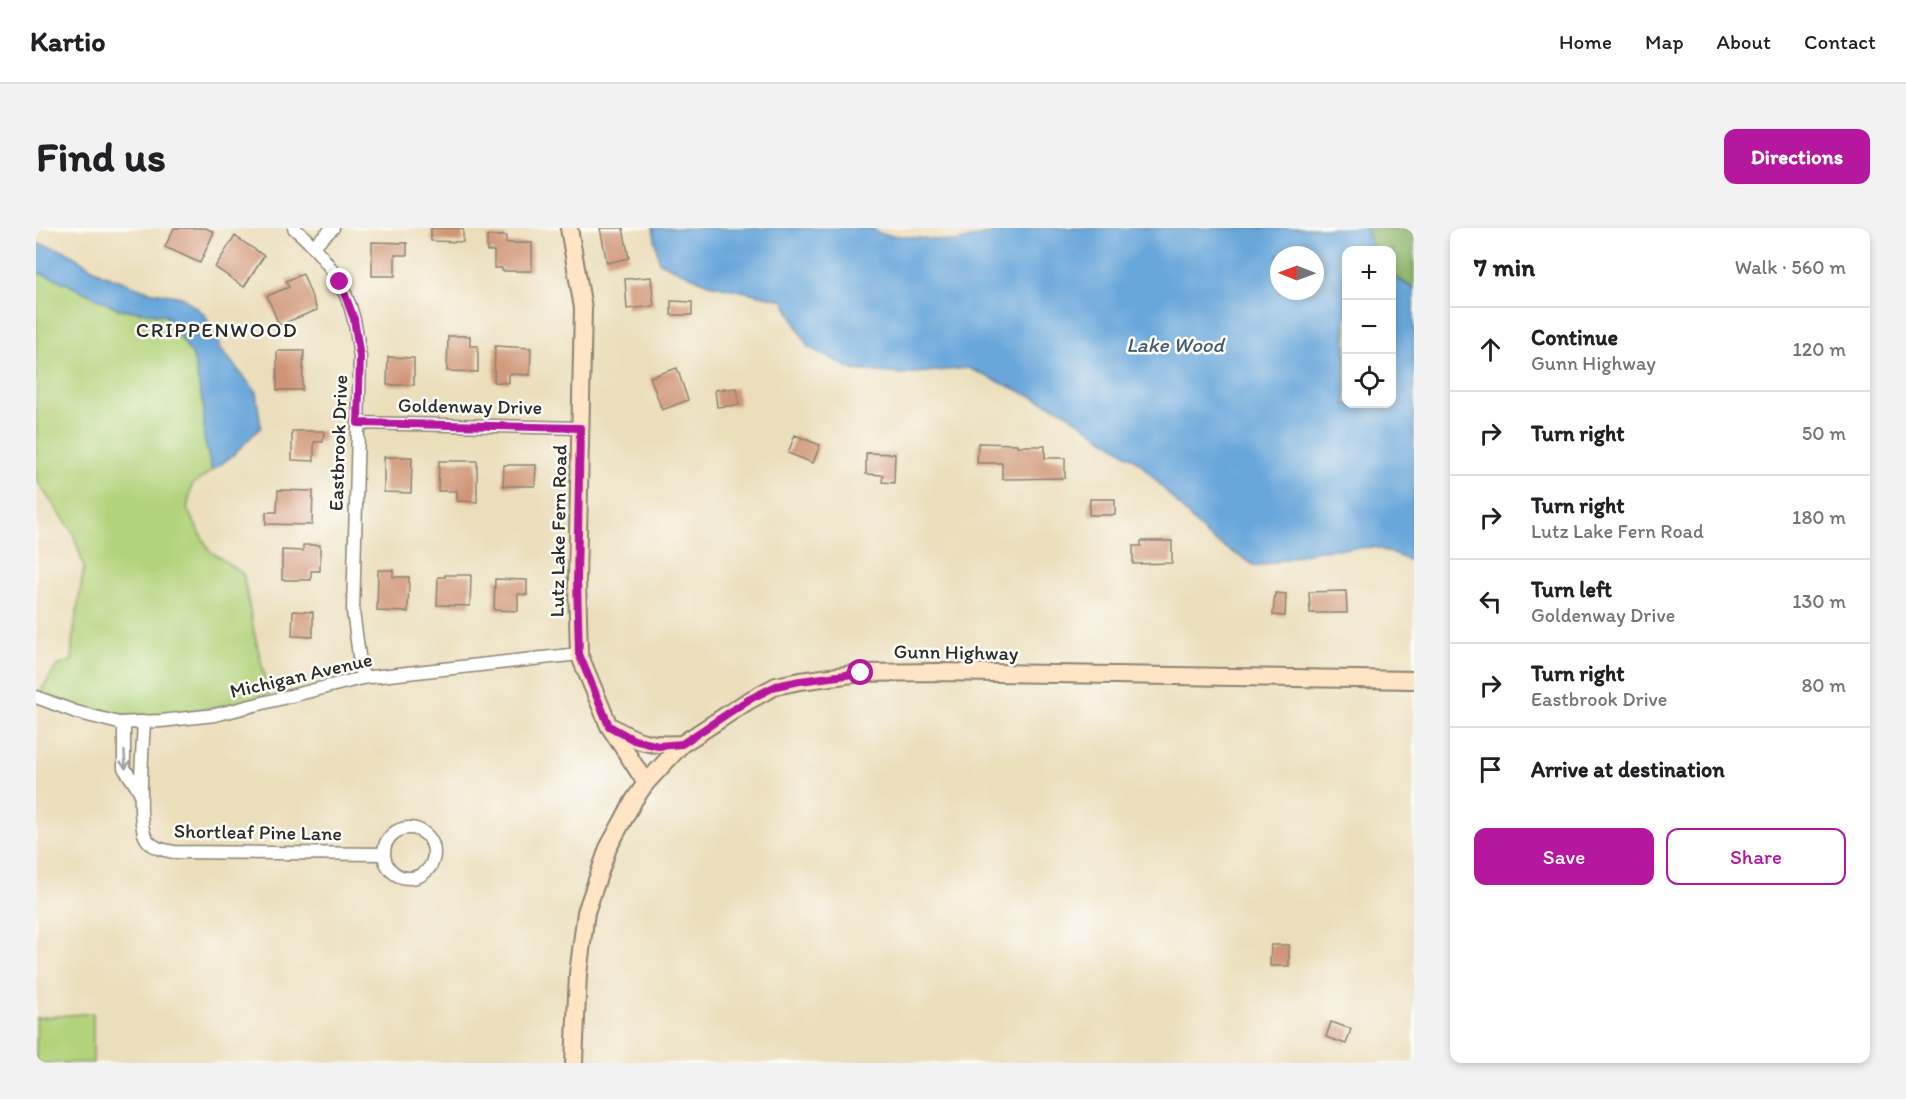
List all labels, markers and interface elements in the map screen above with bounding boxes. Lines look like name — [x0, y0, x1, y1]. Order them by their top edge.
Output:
text: Kartio — [30, 24, 105, 58]
text: Home — [1559, 29, 1612, 54]
text: Map — [1645, 29, 1684, 54]
text: About — [1717, 29, 1771, 54]
text: Contact — [1804, 29, 1876, 54]
button: Directions — [1724, 129, 1870, 184]
text: Find us — [36, 131, 166, 182]
north arrow — [1270, 246, 1324, 300]
map controls — [1342, 246, 1396, 408]
button: + — [1342, 246, 1396, 300]
text: 7 min — [1474, 251, 1535, 283]
text: Walk · 560 m — [1735, 255, 1846, 279]
route end — [326, 268, 352, 294]
button: − — [1342, 300, 1396, 354]
district label: CRIPPENWOOD — [136, 317, 298, 342]
text: Continue — [1531, 324, 1618, 351]
water label: Lake Wood — [1126, 332, 1226, 357]
icon: ahead — [1474, 333, 1507, 366]
text: 120 m — [1793, 337, 1846, 361]
text: Gunn Highway — [1531, 351, 1656, 375]
button: locate — [1342, 354, 1396, 408]
street label: Eastbrook Drive — [324, 374, 352, 512]
street label: Goldenway Drive — [398, 393, 542, 419]
icon: right — [1474, 417, 1507, 450]
text: Turn right — [1531, 420, 1625, 447]
text: 50 m — [1802, 421, 1846, 445]
street label: Lutz Lake Fern Road — [544, 444, 572, 618]
text: Turn right — [1531, 492, 1625, 519]
icon: right — [1474, 501, 1507, 534]
text: 180 m — [1792, 505, 1846, 529]
text: Lutz Lake Fern Road — [1531, 519, 1704, 543]
text: Turn left — [1531, 576, 1612, 603]
icon: left — [1474, 585, 1507, 618]
text: 130 m — [1792, 589, 1846, 613]
text: Goldenway Drive — [1531, 603, 1675, 627]
street label: Gunn Highway — [893, 639, 1019, 665]
street label: Michigan Avenue — [227, 647, 375, 703]
route start — [847, 659, 873, 685]
text: Turn right — [1531, 660, 1625, 687]
icon: right — [1474, 669, 1507, 702]
text: 80 m — [1801, 673, 1846, 697]
text: Eastbrook Drive — [1531, 687, 1667, 711]
one-way arrow — [119, 750, 130, 770]
icon: arrive — [1474, 753, 1507, 786]
text: Arrive at destination — [1531, 756, 1725, 783]
street label: Shortleaf Pine Lane — [174, 819, 342, 845]
button: Save — [1474, 828, 1654, 885]
button: Share — [1666, 828, 1846, 885]

